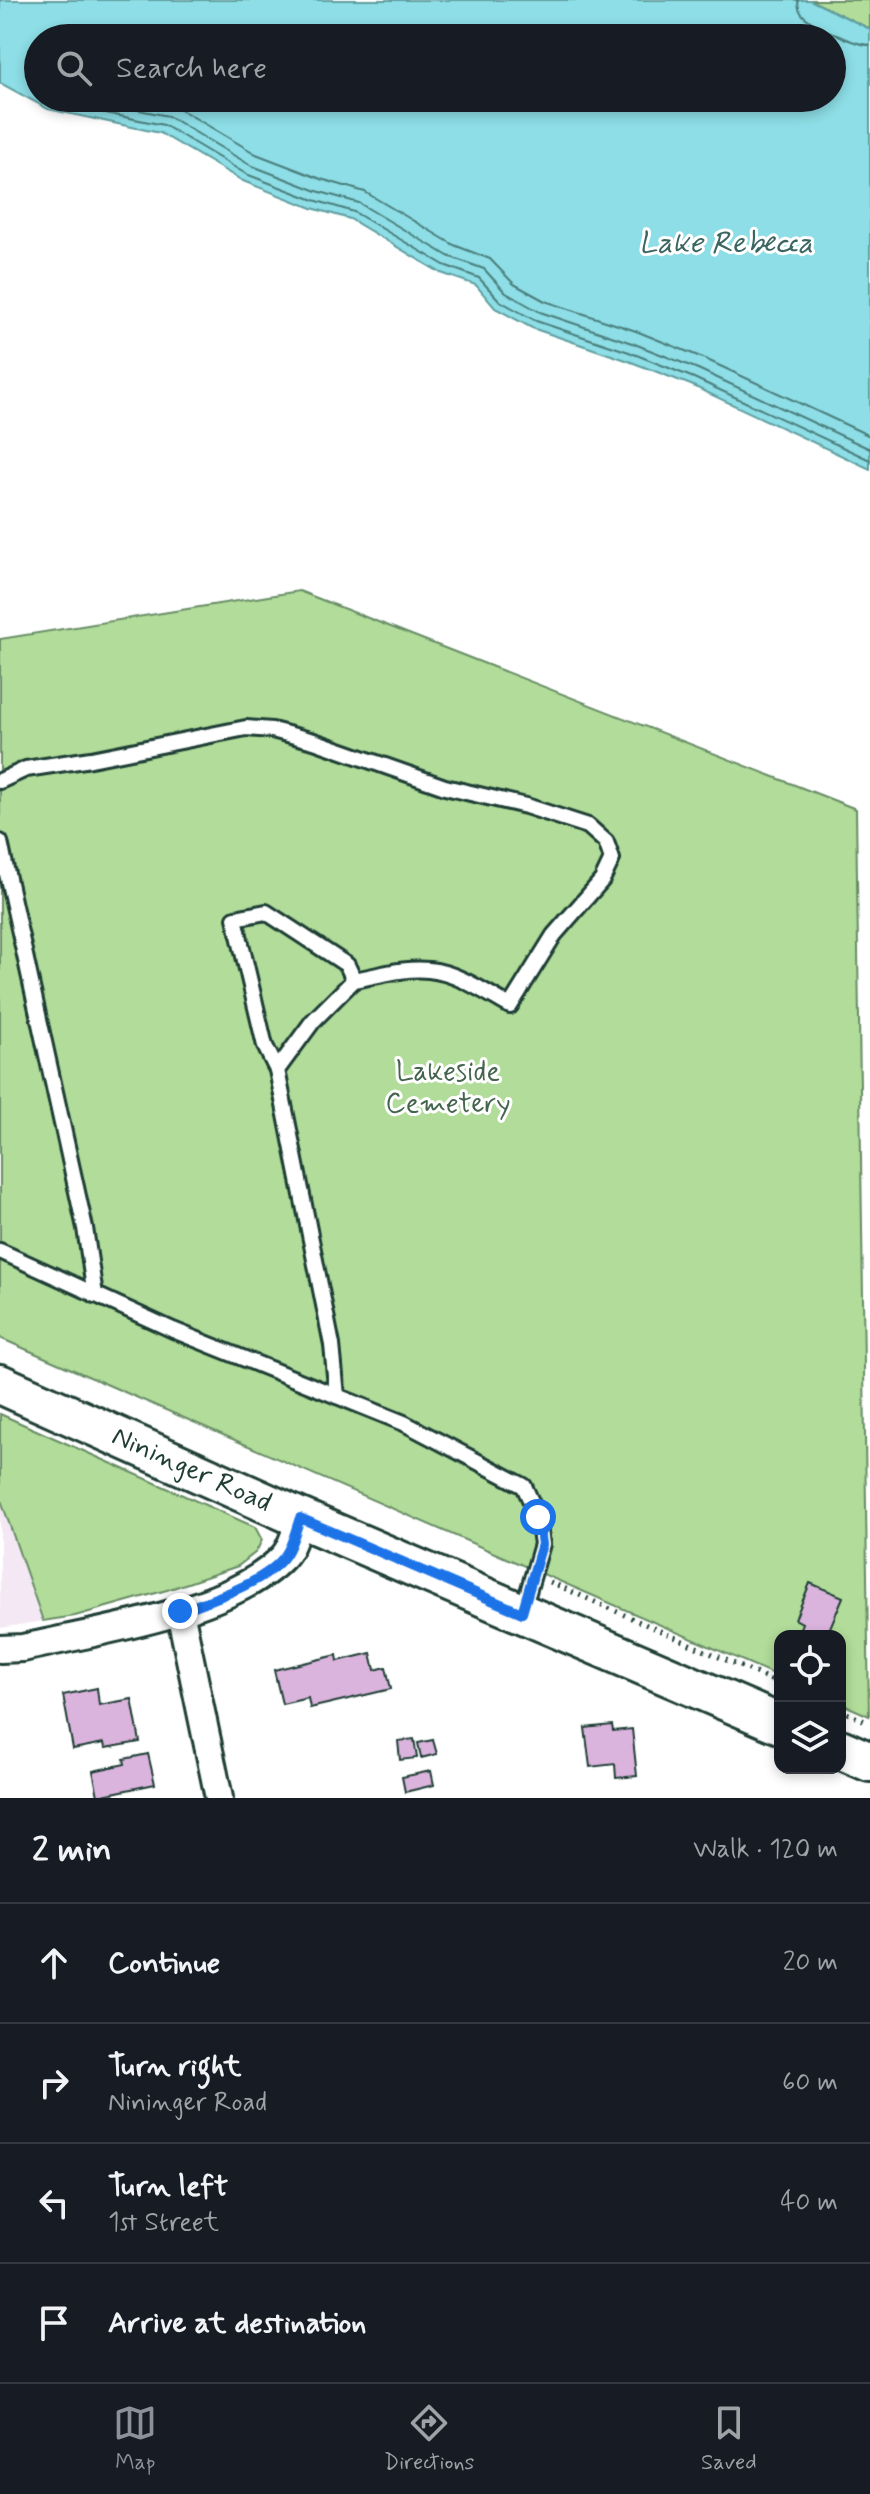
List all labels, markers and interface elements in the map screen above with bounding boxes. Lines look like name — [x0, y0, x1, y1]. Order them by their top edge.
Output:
search box — [24, 24, 846, 112]
icon: search — [52, 46, 96, 90]
text: Search here — [116, 49, 267, 88]
water label: Lake Rebecca — [639, 224, 813, 263]
park label: Lakeside Cemetery — [386, 1054, 510, 1123]
street label: Nininger Road — [106, 1418, 278, 1522]
route start — [520, 1499, 556, 1535]
route end — [162, 1593, 198, 1629]
map controls — [774, 1630, 846, 1774]
button: locate — [774, 1630, 846, 1702]
button: layers — [774, 1702, 846, 1774]
text: 2 min — [32, 1828, 112, 1873]
text: Walk · 120 m — [693, 1833, 838, 1867]
icon: ahead — [32, 1941, 76, 1985]
text: Continue — [108, 1944, 220, 1983]
text: 20 m — [783, 1946, 838, 1980]
text: Turn right — [108, 2047, 241, 2086]
icon: right — [32, 2061, 76, 2105]
text: 60 m — [782, 2066, 838, 2100]
text: Nininger Road — [108, 2086, 267, 2120]
text: Turn left — [108, 2167, 228, 2206]
icon: left — [32, 2181, 76, 2225]
text: 40 m — [780, 2186, 838, 2220]
text: 1st Street — [108, 2206, 219, 2240]
icon: arrive — [32, 2301, 76, 2345]
text: Arrive at destination — [108, 2304, 366, 2343]
tab: Map — [113, 2401, 157, 2477]
tab: Directions — [384, 2401, 474, 2477]
tab: Saved — [701, 2401, 757, 2477]

